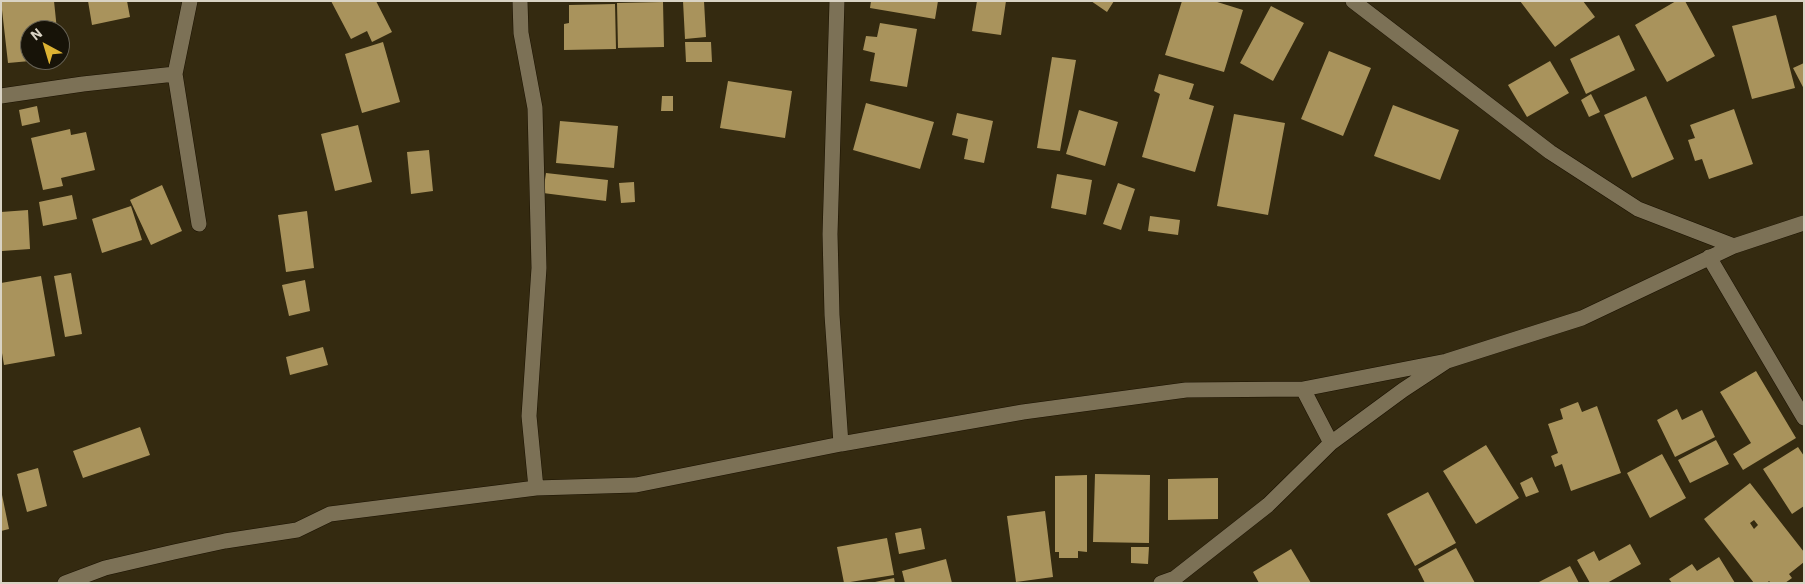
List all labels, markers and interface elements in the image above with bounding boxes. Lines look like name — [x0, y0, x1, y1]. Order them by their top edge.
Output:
north arrow — [20, 20, 70, 70]
text: N — [27, 24, 46, 44]

